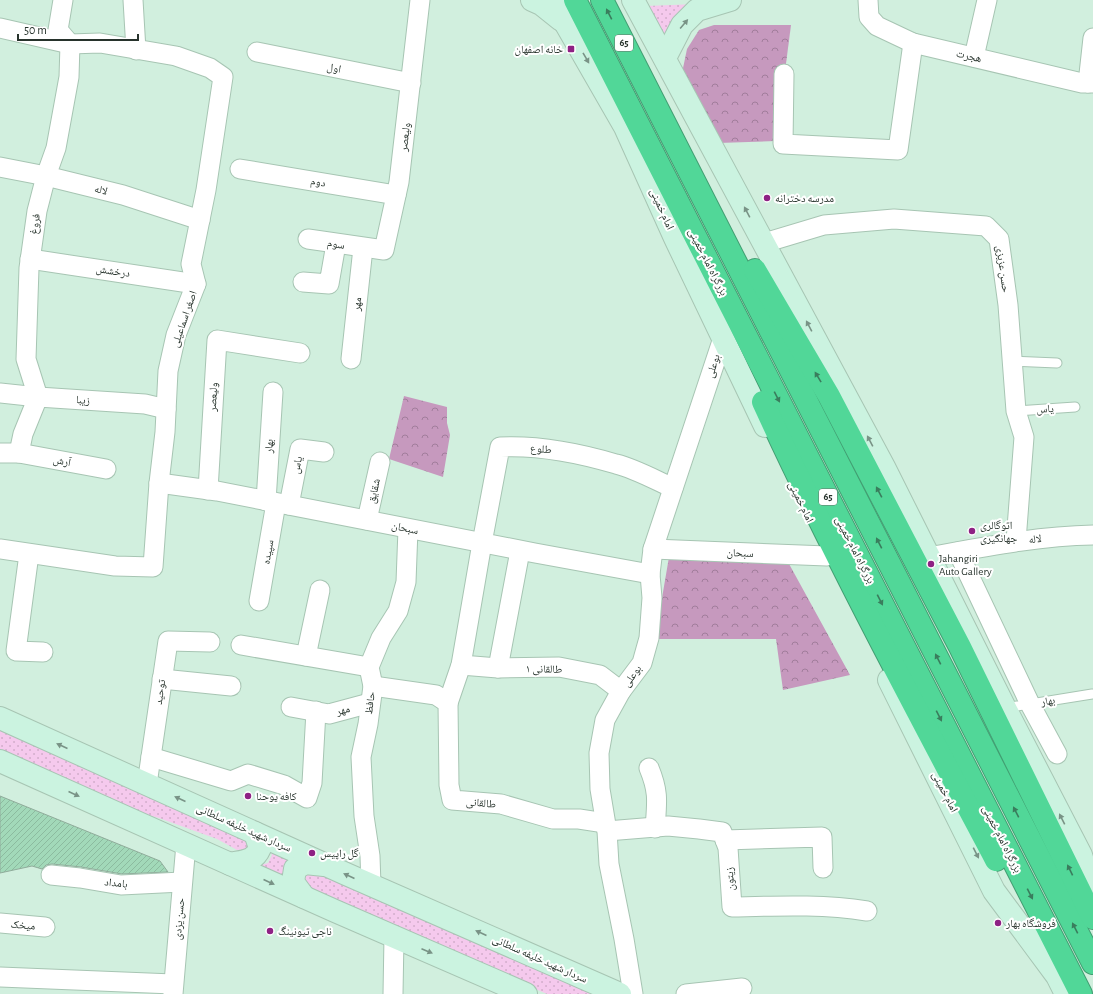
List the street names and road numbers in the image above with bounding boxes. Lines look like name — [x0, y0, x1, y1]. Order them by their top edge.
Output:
road number: 65 — [615, 35, 633, 51]
street label: هجرت — [955, 48, 983, 64]
street label: اول — [326, 61, 342, 76]
street label: ولیعصر — [398, 122, 412, 153]
street label: دوم — [310, 175, 327, 190]
street label: لاله — [93, 183, 109, 197]
street label: امام خمینی — [647, 187, 676, 232]
street label: فروغ — [28, 213, 43, 235]
street label: بزرگراه امام خمینی — [686, 227, 730, 298]
street label: سوم — [326, 237, 346, 252]
street label: حسن عزیزی — [993, 245, 1012, 293]
street label: درخشش — [95, 263, 131, 280]
street label: اصغر اسماعیلی — [169, 289, 200, 349]
street label: مهر — [351, 297, 363, 312]
street label: بوعلی — [704, 353, 723, 379]
street label: ولیعصر — [207, 382, 219, 413]
street label: زیبا — [76, 394, 90, 406]
street label: یاس — [1036, 403, 1055, 416]
street label: بهار — [263, 439, 275, 455]
street label: طلوع — [530, 443, 552, 456]
street label: آرش — [52, 453, 72, 469]
street label: یاس — [290, 455, 305, 475]
street label: شقایق — [366, 478, 383, 505]
street label: امام خمینی — [786, 480, 816, 525]
road number: 65 — [819, 489, 837, 505]
street label: بزرگراه امام خمینی — [833, 515, 877, 586]
street label: سبحان — [390, 520, 419, 537]
street label: لاله — [1028, 533, 1042, 545]
street label: سپیده — [260, 539, 277, 565]
street label: سبحان — [726, 547, 754, 560]
street label: طالقانی ۱ — [526, 663, 562, 676]
street label: بوعلی — [621, 663, 644, 690]
street label: توحید — [153, 678, 167, 705]
street label: حافظ — [363, 691, 377, 715]
street label: بهار — [1039, 694, 1056, 708]
street label: مهر — [334, 703, 351, 717]
street label: امام خمینی — [929, 770, 960, 815]
street label: طالقانی — [465, 796, 496, 811]
street label: سردار شهید خلیفه سلطانی — [195, 802, 293, 855]
street label: بزرگراه امام خمینی — [980, 804, 1024, 875]
street label: زیتون — [724, 867, 737, 891]
street label: بامداد — [104, 876, 128, 890]
street label: حسن یزدی — [172, 898, 187, 941]
street label: میخک — [10, 918, 36, 932]
street label: سردار شهید خلیفه سلطانی — [491, 933, 589, 986]

